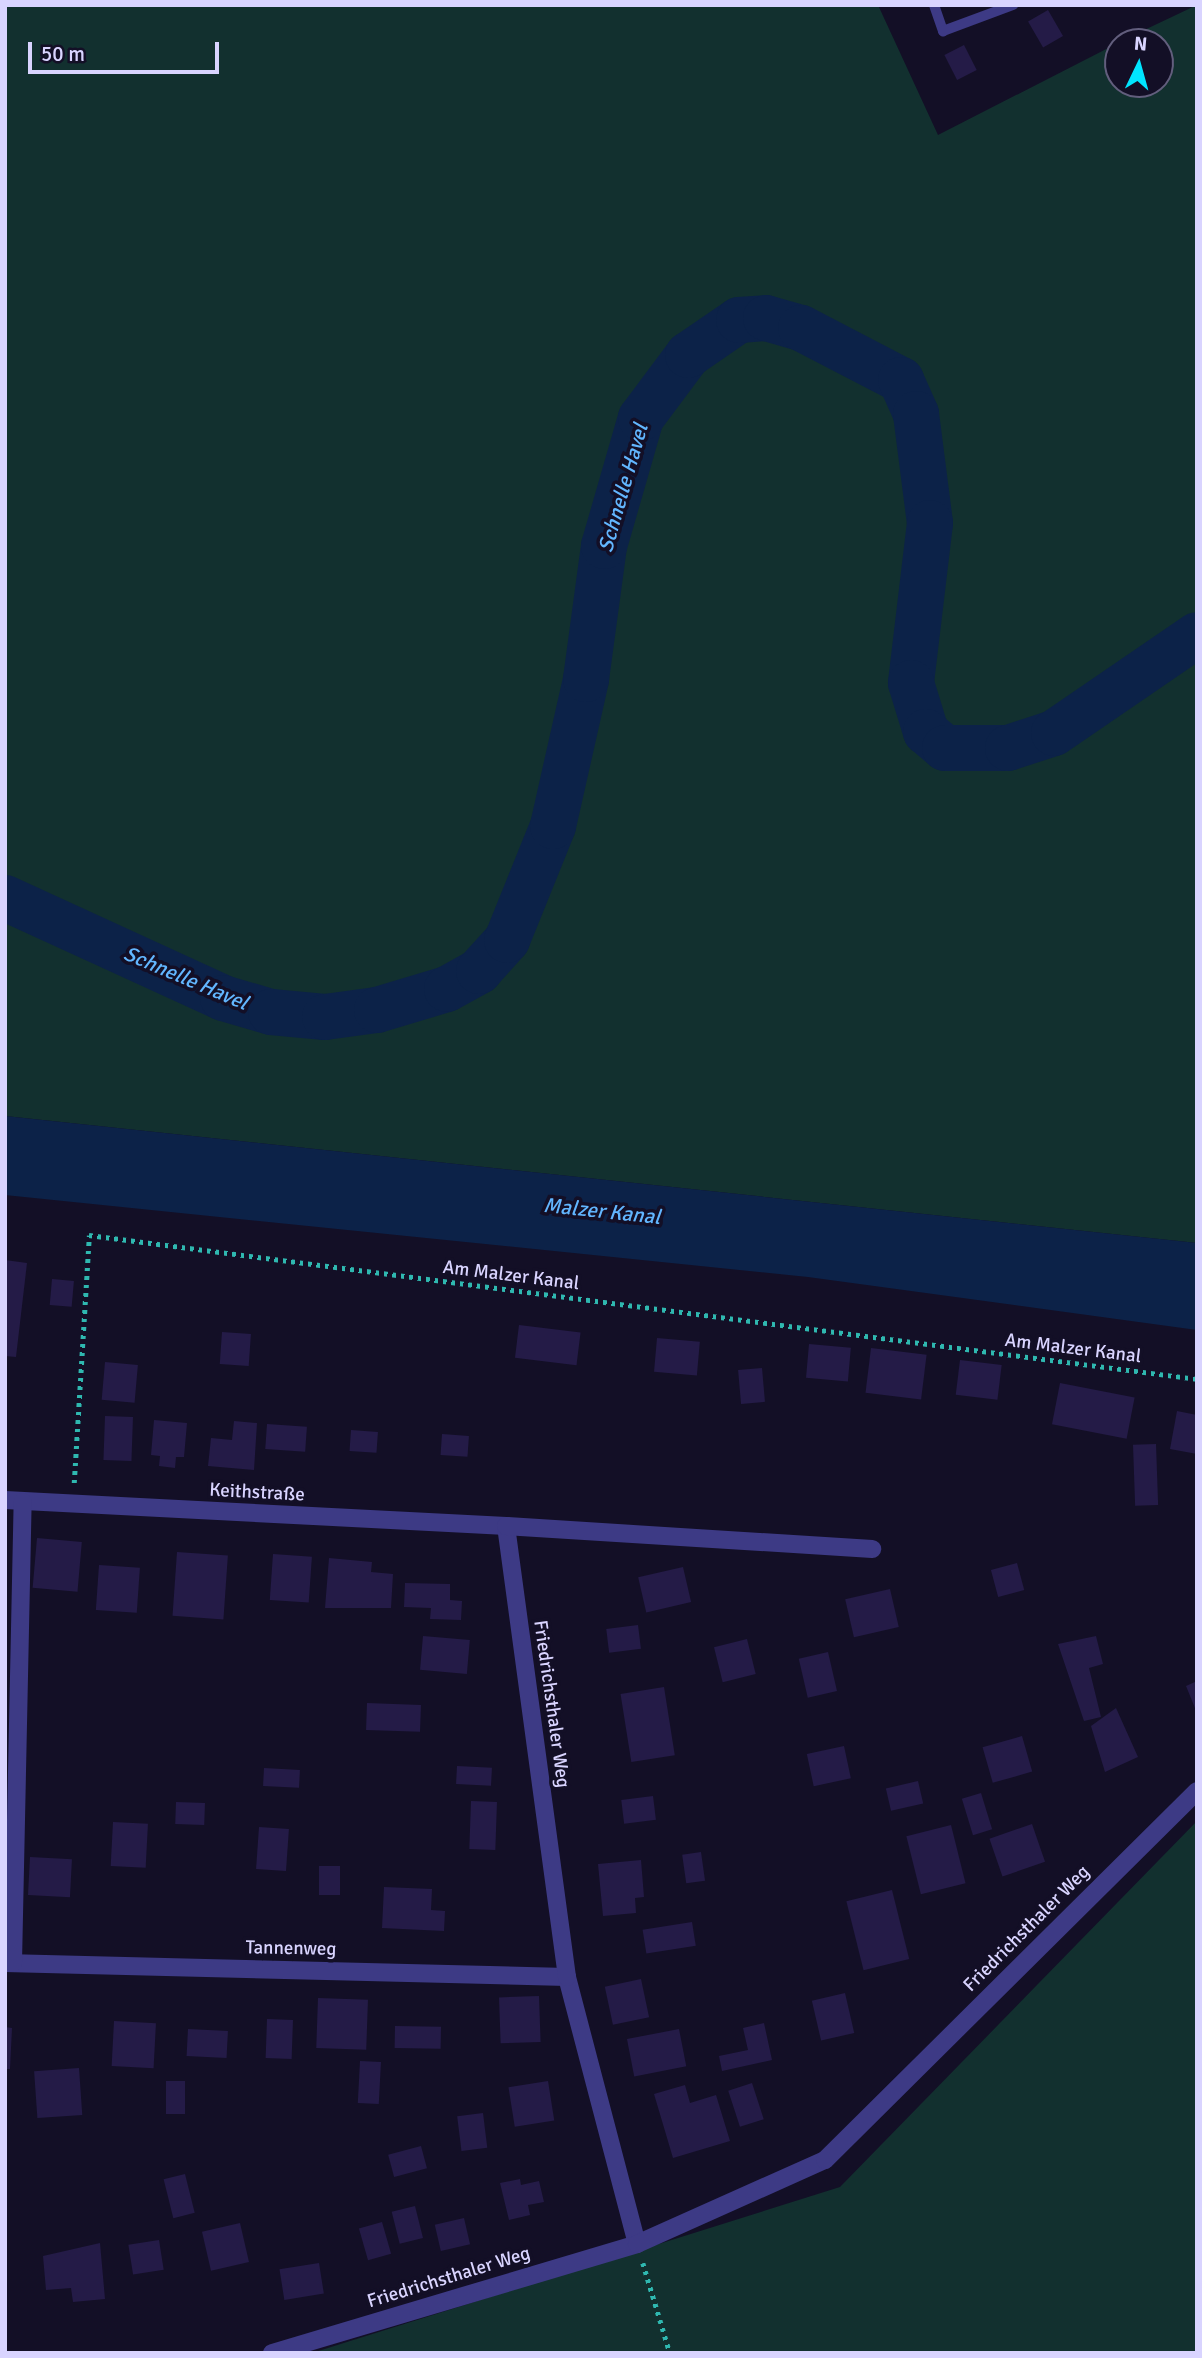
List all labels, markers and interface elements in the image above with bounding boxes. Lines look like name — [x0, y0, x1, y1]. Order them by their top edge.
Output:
scale bar — [32, 28, 222, 72]
north arrow — [1104, 28, 1174, 98]
text: N — [1133, 32, 1148, 57]
text: 50 m — [41, 41, 85, 67]
water label: Schnelle Havel — [593, 421, 653, 555]
water label: Schnelle Havel — [120, 941, 252, 1015]
water label: Malzer Kanal — [542, 1192, 662, 1230]
street label: Am Malzer Kanal — [441, 1256, 581, 1296]
street label: Am Malzer Kanal — [1003, 1329, 1143, 1369]
street label: Keithstraße — [209, 1479, 305, 1507]
street label: Friedrichsthaler Weg — [528, 1619, 574, 1789]
street label: Friedrichsthaler Weg — [959, 1861, 1095, 1997]
street label: Tannenweg — [245, 1937, 337, 1961]
street label: Friedrichsthaler Weg — [365, 2242, 533, 2314]

